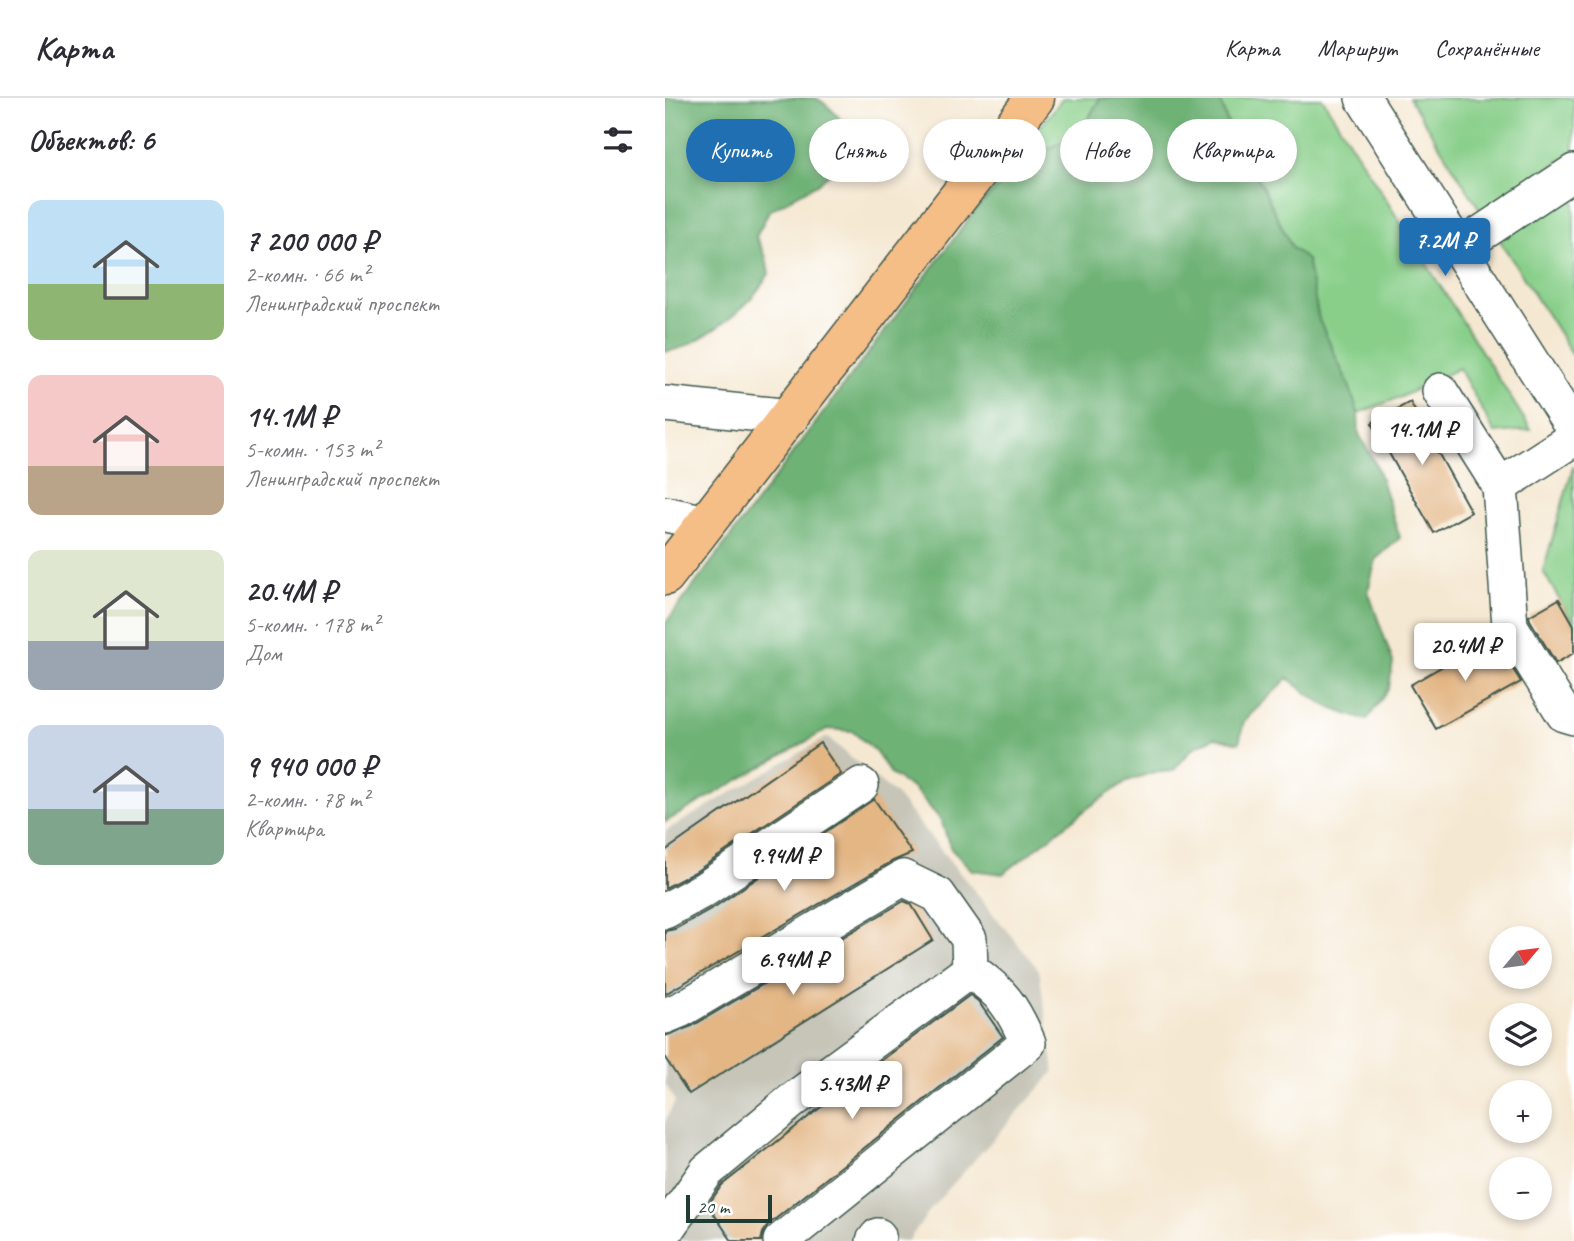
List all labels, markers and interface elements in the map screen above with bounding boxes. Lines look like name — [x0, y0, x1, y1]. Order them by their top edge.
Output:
text: Карта — [35, 27, 114, 69]
text: Карта — [1225, 33, 1280, 63]
text: Маршрут — [1318, 33, 1397, 63]
text: Сохранённые — [1435, 33, 1539, 63]
chip: Купить — [686, 119, 795, 182]
chip: Снять — [809, 119, 909, 182]
chip: Фильтры — [923, 119, 1046, 182]
chip: Новое — [1060, 119, 1153, 182]
chip: Квартира — [1167, 119, 1297, 182]
text: Объектов: 6 — [28, 121, 154, 159]
icon: filters — [599, 121, 637, 159]
pin: 7.2M ₽ — [1388, 218, 1502, 278]
text: 7 200 000 ₽ — [245, 222, 377, 260]
text: 7.2M ₽ — [1415, 226, 1475, 255]
icon: home — [84, 228, 168, 312]
text: 2-комн. · 66 m² — [245, 260, 369, 289]
text: Ленинградский проспект — [245, 289, 439, 318]
text: 14.1M ₽ — [245, 397, 336, 435]
icon: home — [84, 403, 168, 487]
pin: 14.1M ₽ — [1357, 408, 1487, 467]
text: 14.1M ₽ — [1387, 415, 1457, 444]
text: 5-комн. · 153 m² — [245, 435, 379, 464]
text: Ленинградский проспект — [245, 464, 439, 493]
text: 20.4M ₽ — [245, 572, 336, 610]
icon: home — [84, 578, 168, 662]
text: 5-комн. · 178 m² — [245, 610, 379, 639]
pin: 20.4M ₽ — [1400, 624, 1530, 683]
text: 20.4M ₽ — [1430, 631, 1500, 660]
text: Дом — [245, 639, 282, 668]
text: 9 940 000 ₽ — [245, 747, 376, 785]
icon: home — [84, 753, 168, 837]
text: 2-комн. · 78 m² — [245, 785, 369, 814]
text: Квартира — [245, 814, 323, 843]
pin: 9.94M ₽ — [719, 834, 849, 893]
text: 9.94M ₽ — [749, 841, 819, 870]
north arrow — [1489, 926, 1552, 989]
map controls — [1489, 926, 1552, 1220]
pin: 6.94M ₽ — [728, 937, 858, 997]
text: 6.94M ₽ — [758, 945, 828, 974]
button: layers — [1489, 1003, 1552, 1066]
pin: 5.43M ₽ — [787, 1062, 917, 1121]
text: 5.43M ₽ — [817, 1069, 887, 1098]
button: + — [1489, 1080, 1552, 1143]
button: − — [1489, 1157, 1552, 1220]
scale bar — [686, 1192, 772, 1224]
text: 20 m — [697, 1195, 729, 1219]

